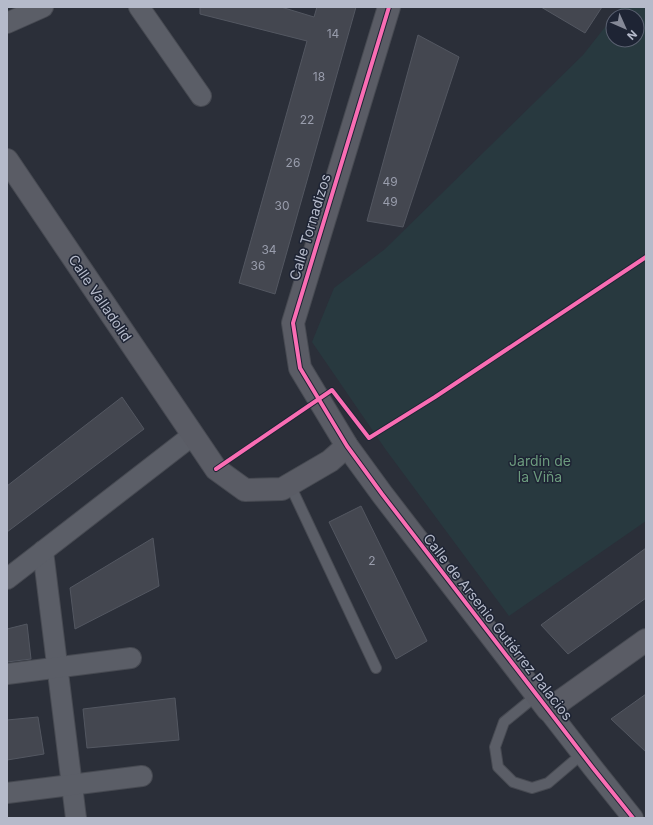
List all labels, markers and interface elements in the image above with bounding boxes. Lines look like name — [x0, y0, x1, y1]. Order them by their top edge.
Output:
north arrow — [605, 8, 645, 48]
house number: 14 — [327, 26, 340, 41]
text: N — [624, 27, 640, 43]
house number: 18 — [313, 69, 325, 84]
house number: 22 — [300, 112, 314, 127]
house number: 26 — [286, 155, 300, 170]
street label: Calle Tornadizos — [285, 172, 334, 282]
house number: 49 — [382, 174, 398, 189]
house number: 49 — [382, 194, 398, 209]
house number: 30 — [275, 198, 289, 213]
house number: 34 — [261, 242, 277, 257]
street label: Calle Valladolid — [65, 251, 136, 344]
house number: 36 — [251, 258, 265, 273]
park label: Jardín de la Viña — [509, 452, 571, 485]
street label: Calle de Arsenio Gutiérrez Palacios — [420, 530, 577, 723]
house number: 2 — [368, 553, 376, 568]

